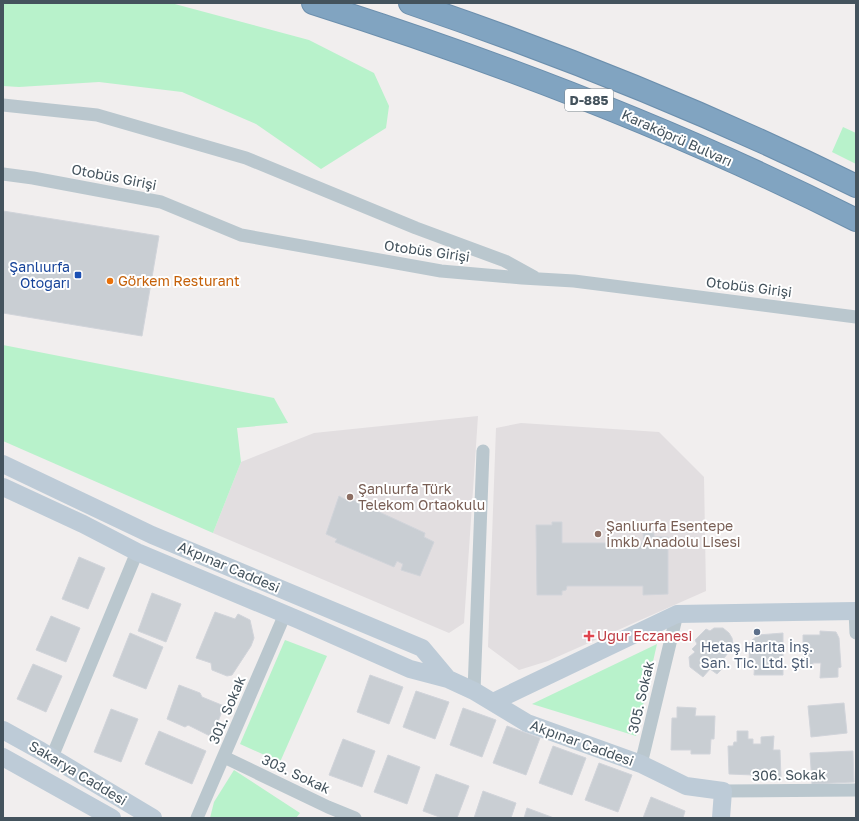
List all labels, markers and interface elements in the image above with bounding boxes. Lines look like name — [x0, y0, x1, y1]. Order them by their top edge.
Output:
road number: D-885 — [565, 89, 613, 111]
street label: Karaköprü Bulvarı — [619, 106, 735, 170]
street label: Otobüs Girişi — [70, 160, 158, 193]
street label: Otobüs Girişi — [383, 236, 471, 265]
place label: Şanlıurfa Otogarı — [9, 258, 70, 291]
marker: Şanlıurfa Otogarı — [73, 270, 83, 280]
place label: Görkem Resturant — [118, 272, 240, 289]
street label: Otobüs Girişi — [705, 273, 793, 300]
marker: Görkem Resturant — [105, 276, 115, 286]
place label: Şanlıurfa Türk Telekom Ortaokulu — [358, 480, 485, 513]
marker: Şanlıurfa Türk Telekom Ortaokulu — [345, 492, 355, 502]
place label: Şanlıurfa Esentepe İmkb Anadolu Lisesi — [606, 517, 741, 550]
marker: Şanlıurfa Esentepe İmkb Anadolu Lisesi — [593, 529, 603, 539]
street label: Akpınar Caddesi — [176, 537, 283, 596]
place label: Ugur Eczanesi — [597, 627, 692, 644]
marker: Hetaş Harita İnş. San. Tic. Ltd. Şti. — [752, 627, 762, 637]
marker: Ugur Eczanesi — [584, 631, 594, 641]
place label: Hetaş Harita İnş. San. Tic. Ltd. Şti. — [701, 638, 813, 671]
street label: 305. Sokak — [624, 659, 657, 735]
street label: 301. Sokak — [205, 673, 249, 746]
street label: Akpınar Caddesi — [528, 716, 636, 769]
street label: Sakarya Caddesi — [26, 737, 130, 808]
street label: 303. Sokak — [259, 750, 333, 797]
street label: 306. Sokak — [752, 765, 826, 784]

